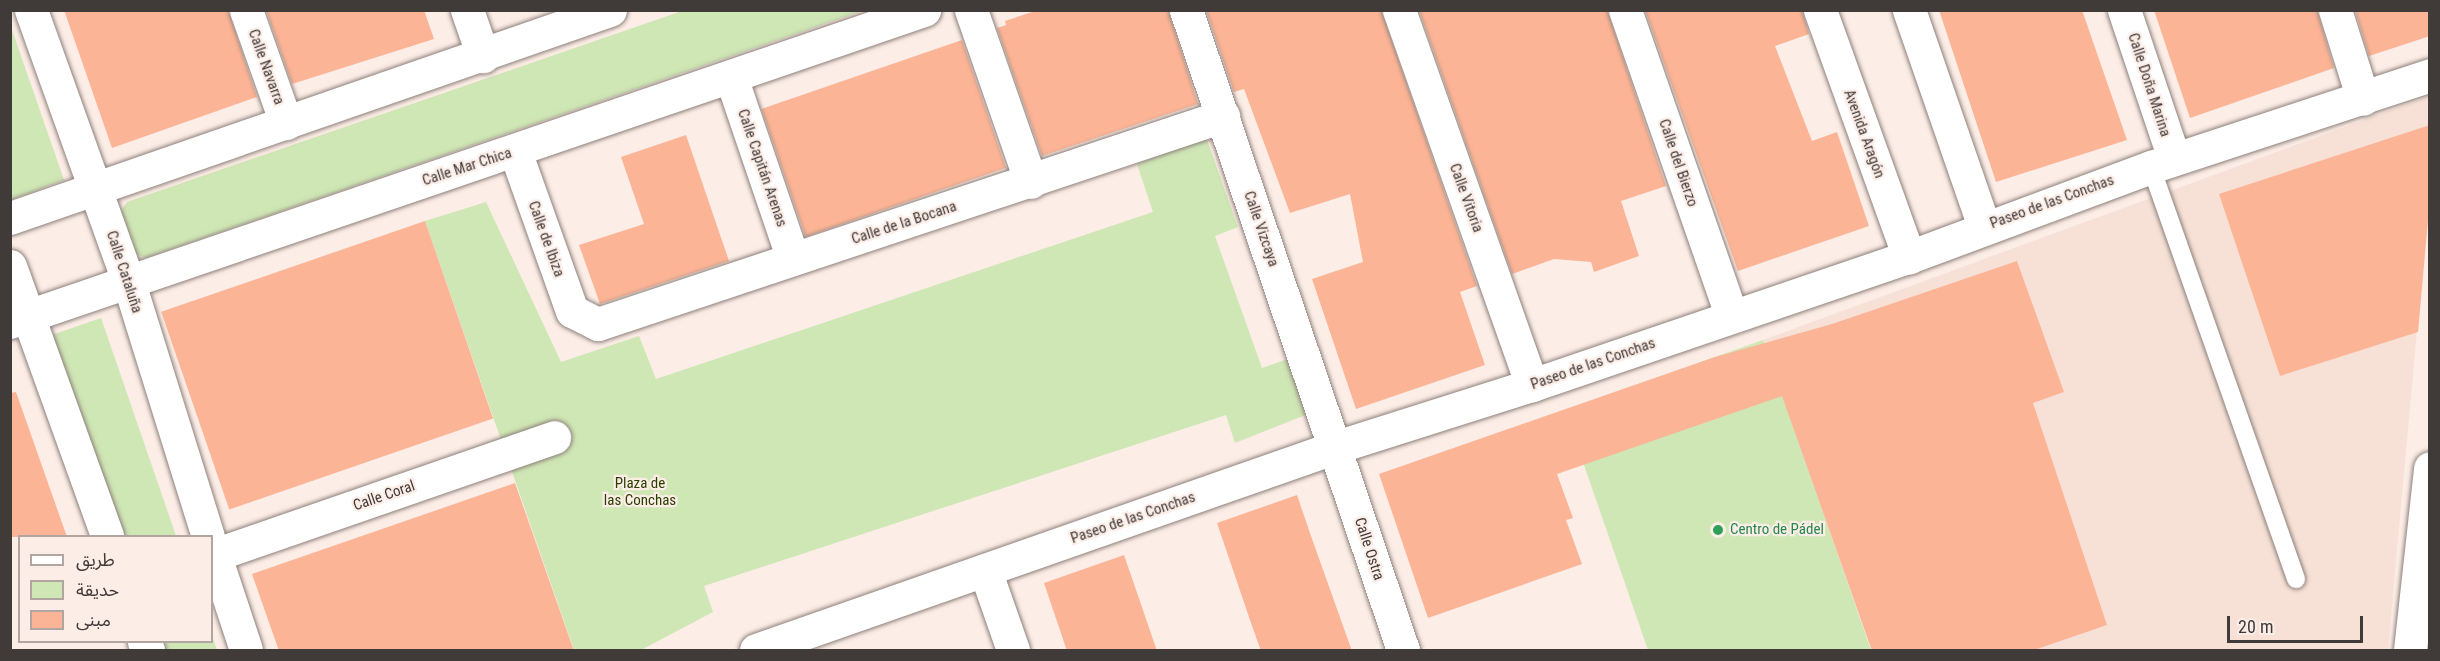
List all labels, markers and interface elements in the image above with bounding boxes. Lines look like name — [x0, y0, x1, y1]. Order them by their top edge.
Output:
street label: Calle Navarra — [244, 27, 288, 107]
street label: Calle Doña Marina — [2124, 31, 2174, 139]
street label: Avenida Aragón — [1840, 87, 1888, 181]
street label: Calle Capitán Arenas — [733, 107, 791, 229]
street label: Calle del Bierzo — [1655, 117, 1701, 209]
street label: Calle Mar Chica — [420, 144, 514, 190]
street label: Calle Vitoria — [1445, 161, 1487, 235]
street label: Paseo de las Conchas — [1988, 171, 2116, 233]
street label: Calle Vizcaya — [1240, 189, 1282, 269]
street label: Calle de la Bocana — [849, 198, 959, 248]
street label: Calle de Ibiza — [524, 199, 568, 279]
street label: Calle Cataluña — [102, 229, 146, 315]
street label: Paseo de las Conchas — [1528, 334, 1658, 394]
park label: Plaza de las Conchas — [604, 474, 676, 509]
street label: Calle Coral — [351, 477, 417, 515]
street label: Paseo de las Conchas — [1068, 488, 1198, 548]
street label: Calle Ostra — [1350, 515, 1388, 583]
place label: Centro de Pádel — [1730, 521, 1824, 539]
marker: Centro de Pádel — [1711, 523, 1725, 537]
legend — [18, 535, 213, 643]
text: طريق — [76, 549, 115, 570]
text: حديقة — [76, 579, 119, 600]
scale bar — [2230, 604, 2366, 642]
text: مبنى — [76, 609, 111, 630]
text: 20 m — [2238, 616, 2273, 637]

